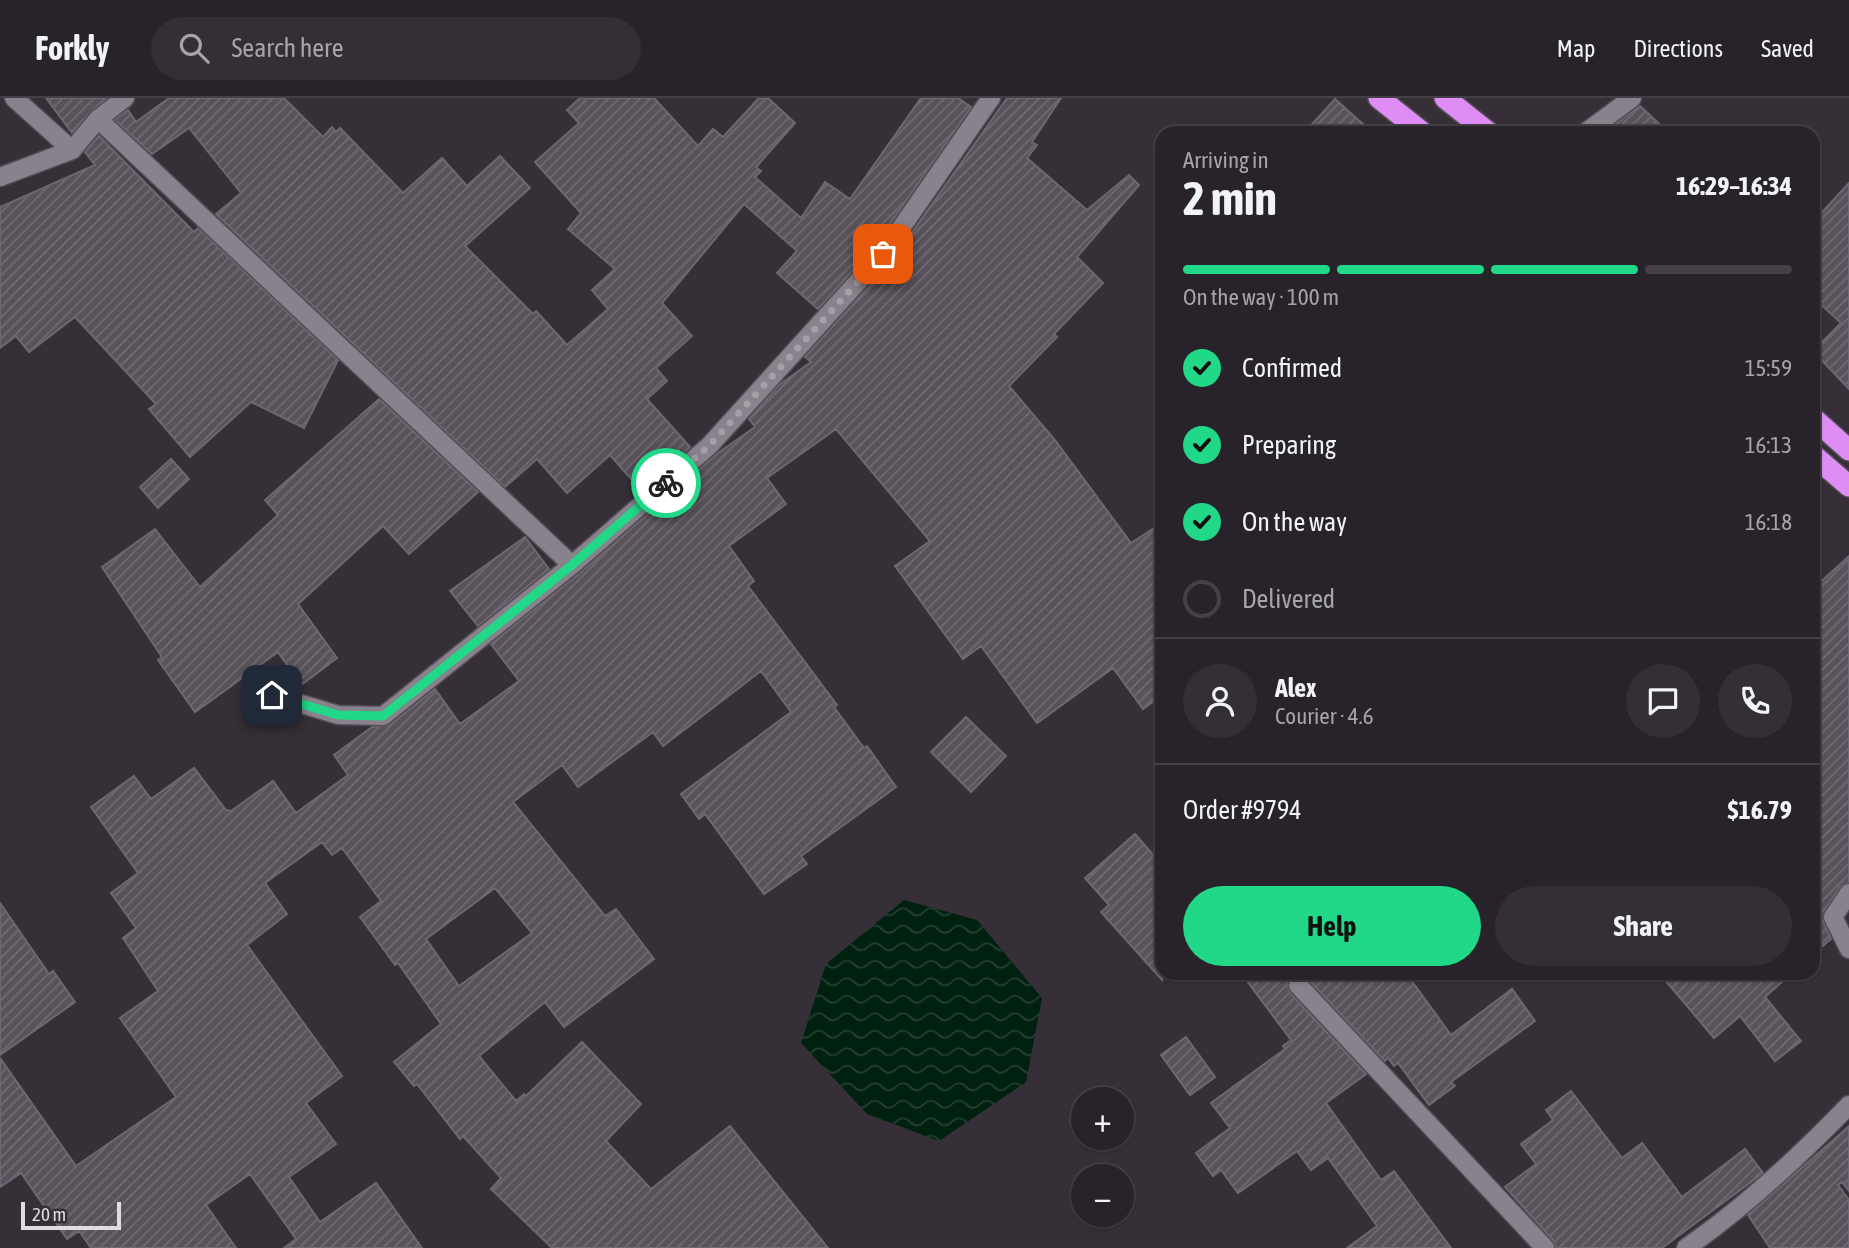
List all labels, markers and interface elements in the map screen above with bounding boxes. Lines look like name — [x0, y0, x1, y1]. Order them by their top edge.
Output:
search box — [151, 17, 641, 80]
text: Forkly — [35, 29, 109, 67]
icon: search — [175, 29, 213, 67]
text: Search here — [231, 33, 344, 63]
text: Map — [1557, 35, 1595, 62]
text: Directions — [1633, 35, 1723, 62]
text: Saved — [1761, 35, 1814, 62]
text: Arriving in — [1183, 147, 1269, 173]
text: 16:29–16:34 — [1676, 171, 1792, 201]
text: 2 min — [1183, 172, 1277, 225]
pin — [853, 224, 913, 284]
icon: bag — [864, 235, 902, 273]
text: On the way · 100 m — [1183, 284, 1339, 310]
icon: check — [1183, 349, 1221, 387]
text: Confirmed — [1242, 353, 1342, 383]
text: 15:59 — [1745, 355, 1792, 381]
icon: check — [1183, 426, 1221, 464]
text: Preparing — [1242, 430, 1336, 460]
text: 16:13 — [1745, 432, 1792, 458]
courier — [631, 448, 701, 518]
icon: bike — [647, 464, 685, 502]
icon: check — [1183, 503, 1221, 541]
text: On the way — [1242, 507, 1347, 537]
text: 16:18 — [1745, 509, 1792, 535]
text: Delivered — [1242, 584, 1335, 614]
button: person — [1183, 664, 1257, 738]
button: chat — [1626, 664, 1700, 738]
button: phone — [1718, 664, 1792, 738]
pin — [242, 665, 302, 725]
text: Alex — [1275, 673, 1316, 703]
icon: home — [253, 676, 291, 714]
text: Courier · 4.6 — [1275, 703, 1374, 729]
text: Order #9794 — [1183, 795, 1302, 825]
text: $16.79 — [1728, 795, 1792, 825]
button: Help — [1183, 886, 1481, 966]
button: Share — [1495, 886, 1792, 966]
map controls — [1071, 1087, 1134, 1227]
button: + — [1071, 1087, 1134, 1150]
button: − — [1071, 1164, 1134, 1227]
scale bar — [21, 1199, 121, 1231]
text: 20 m — [32, 1203, 66, 1225]

